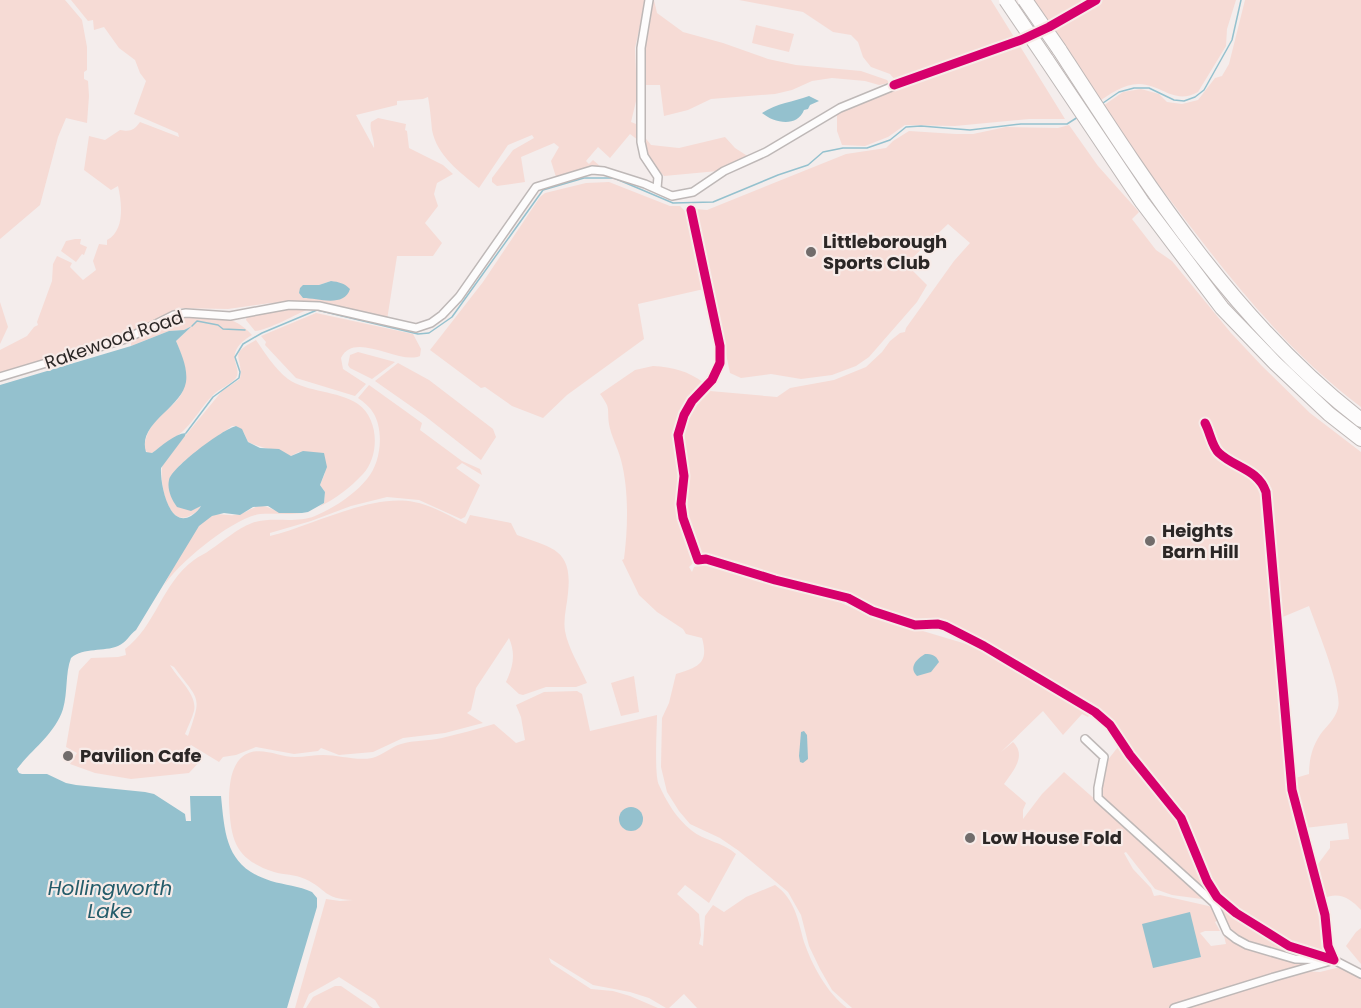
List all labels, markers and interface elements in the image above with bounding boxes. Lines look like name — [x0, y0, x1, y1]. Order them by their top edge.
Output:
place label: Littleborough Sports Club — [823, 229, 947, 275]
marker: Littleborough Sports Club — [804, 245, 818, 259]
street label: Rakewood Road — [41, 304, 187, 375]
place label: Heights Barn Hill — [1162, 518, 1239, 564]
marker: Heights Barn Hill — [1143, 534, 1157, 548]
place label: Pavilion Cafe — [80, 743, 202, 768]
marker: Pavilion Cafe — [61, 749, 75, 763]
place label: Low House Fold — [982, 825, 1122, 850]
marker: Low House Fold — [963, 831, 977, 845]
water label: Hollingworth Lake — [48, 874, 172, 925]

